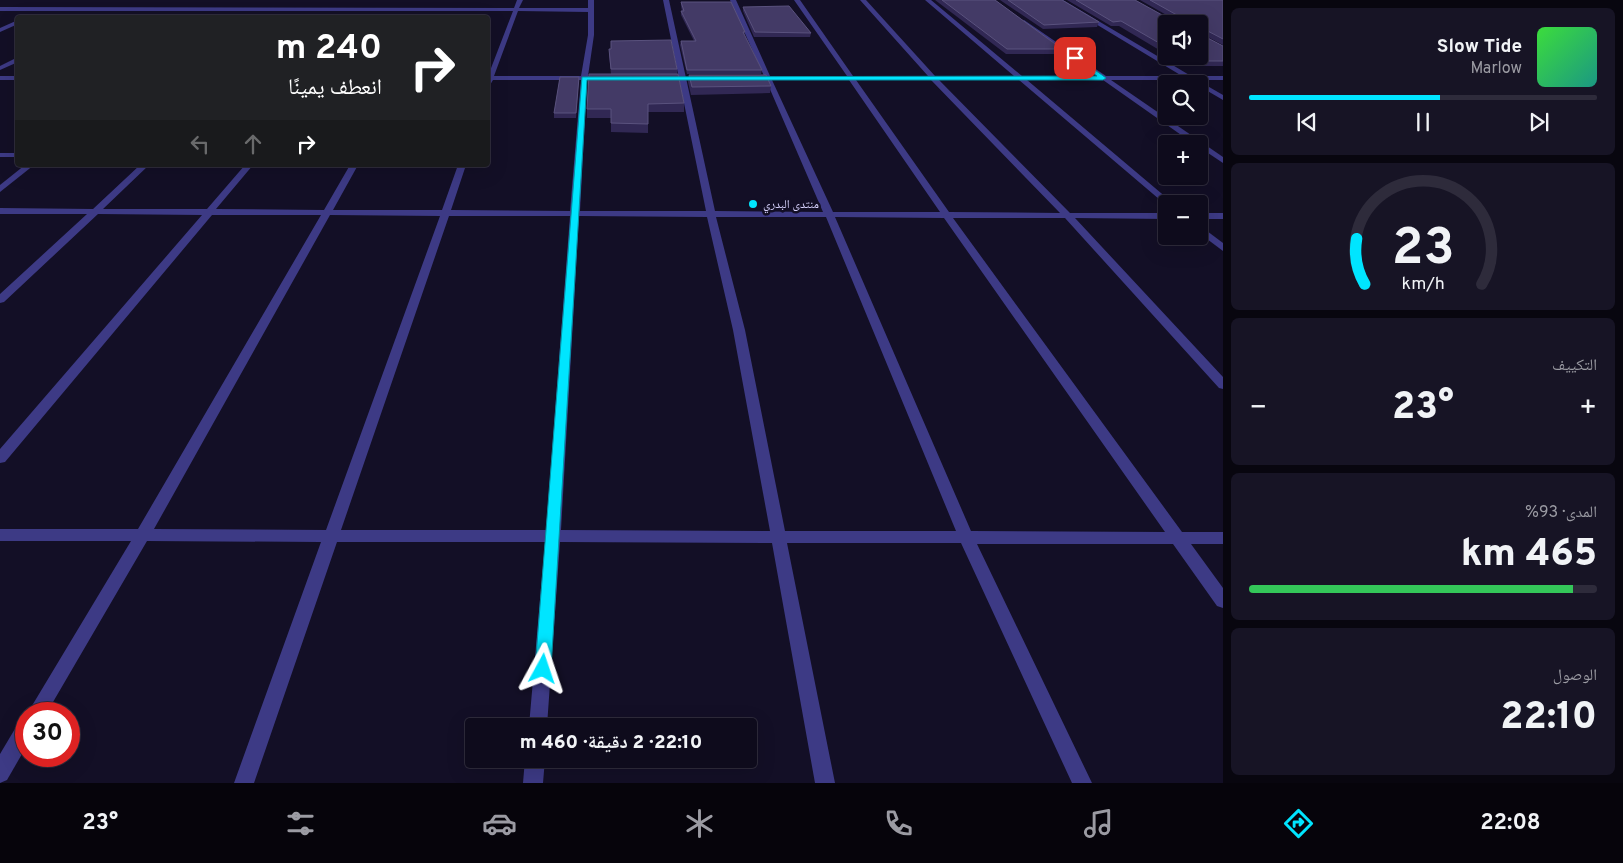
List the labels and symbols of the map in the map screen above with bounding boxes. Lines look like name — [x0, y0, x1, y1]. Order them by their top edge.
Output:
pin — [1054, 37, 1096, 79]
place label: منتدى البدري — [763, 197, 819, 214]
marker: منتدى البدري — [747, 198, 759, 210]
position arrow — [516, 642, 568, 694]
speed limit sign: 30 — [15, 702, 80, 767]

